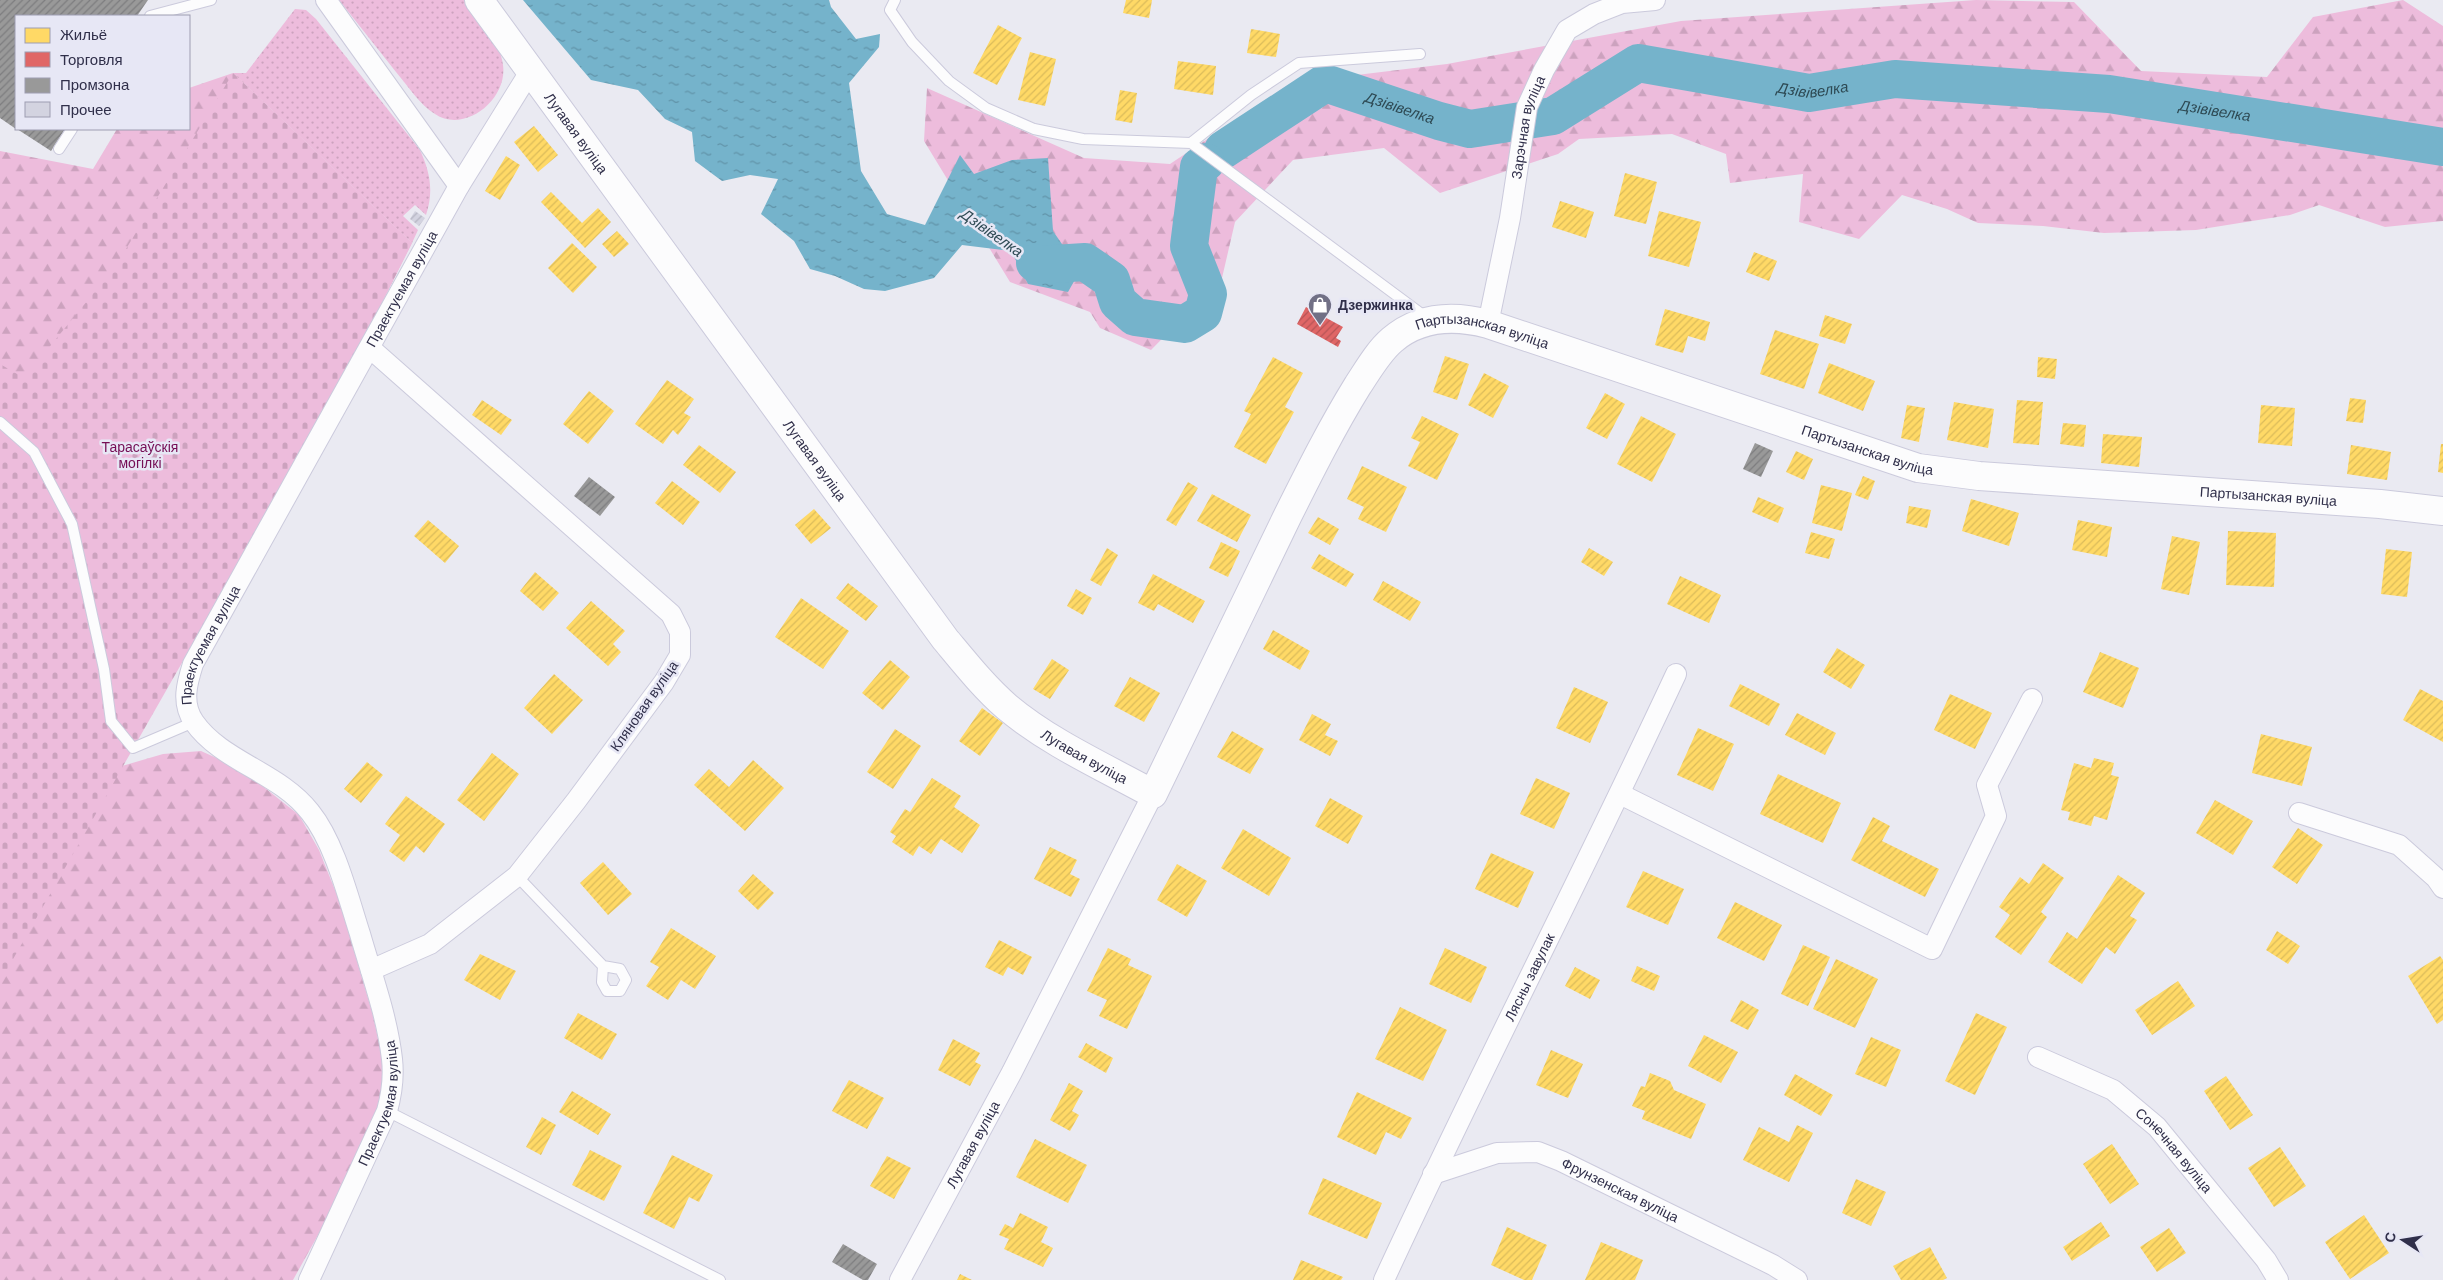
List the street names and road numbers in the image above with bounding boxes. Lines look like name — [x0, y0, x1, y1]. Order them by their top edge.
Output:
street label: Зарэчная вуліца — [1507, 73, 1549, 180]
street label: Лугавая вуліца — [541, 89, 612, 178]
street label: Праектуемая вуліца — [362, 227, 442, 350]
street label: Партызанская вуліца — [1413, 310, 1551, 353]
street label: Лугавая вуліца — [779, 416, 851, 505]
street label: Партызанская вуліца — [1799, 421, 1934, 479]
street label: Партызанская вуліца — [2199, 482, 2338, 510]
street label: Праектуемая вуліца — [177, 582, 244, 706]
street label: Кляновая вуліца — [606, 657, 682, 755]
street label: Лугавая вуліца — [1038, 725, 1131, 788]
street label: Лясны завулак — [1500, 930, 1559, 1024]
street label: Праектуемая вуліца — [354, 1039, 402, 1169]
street label: Лугавая вуліца — [942, 1098, 1004, 1191]
street label: Сонечная вуліца — [2132, 1104, 2216, 1197]
street label: Фрунзенская вуліца — [1559, 1154, 1682, 1226]

